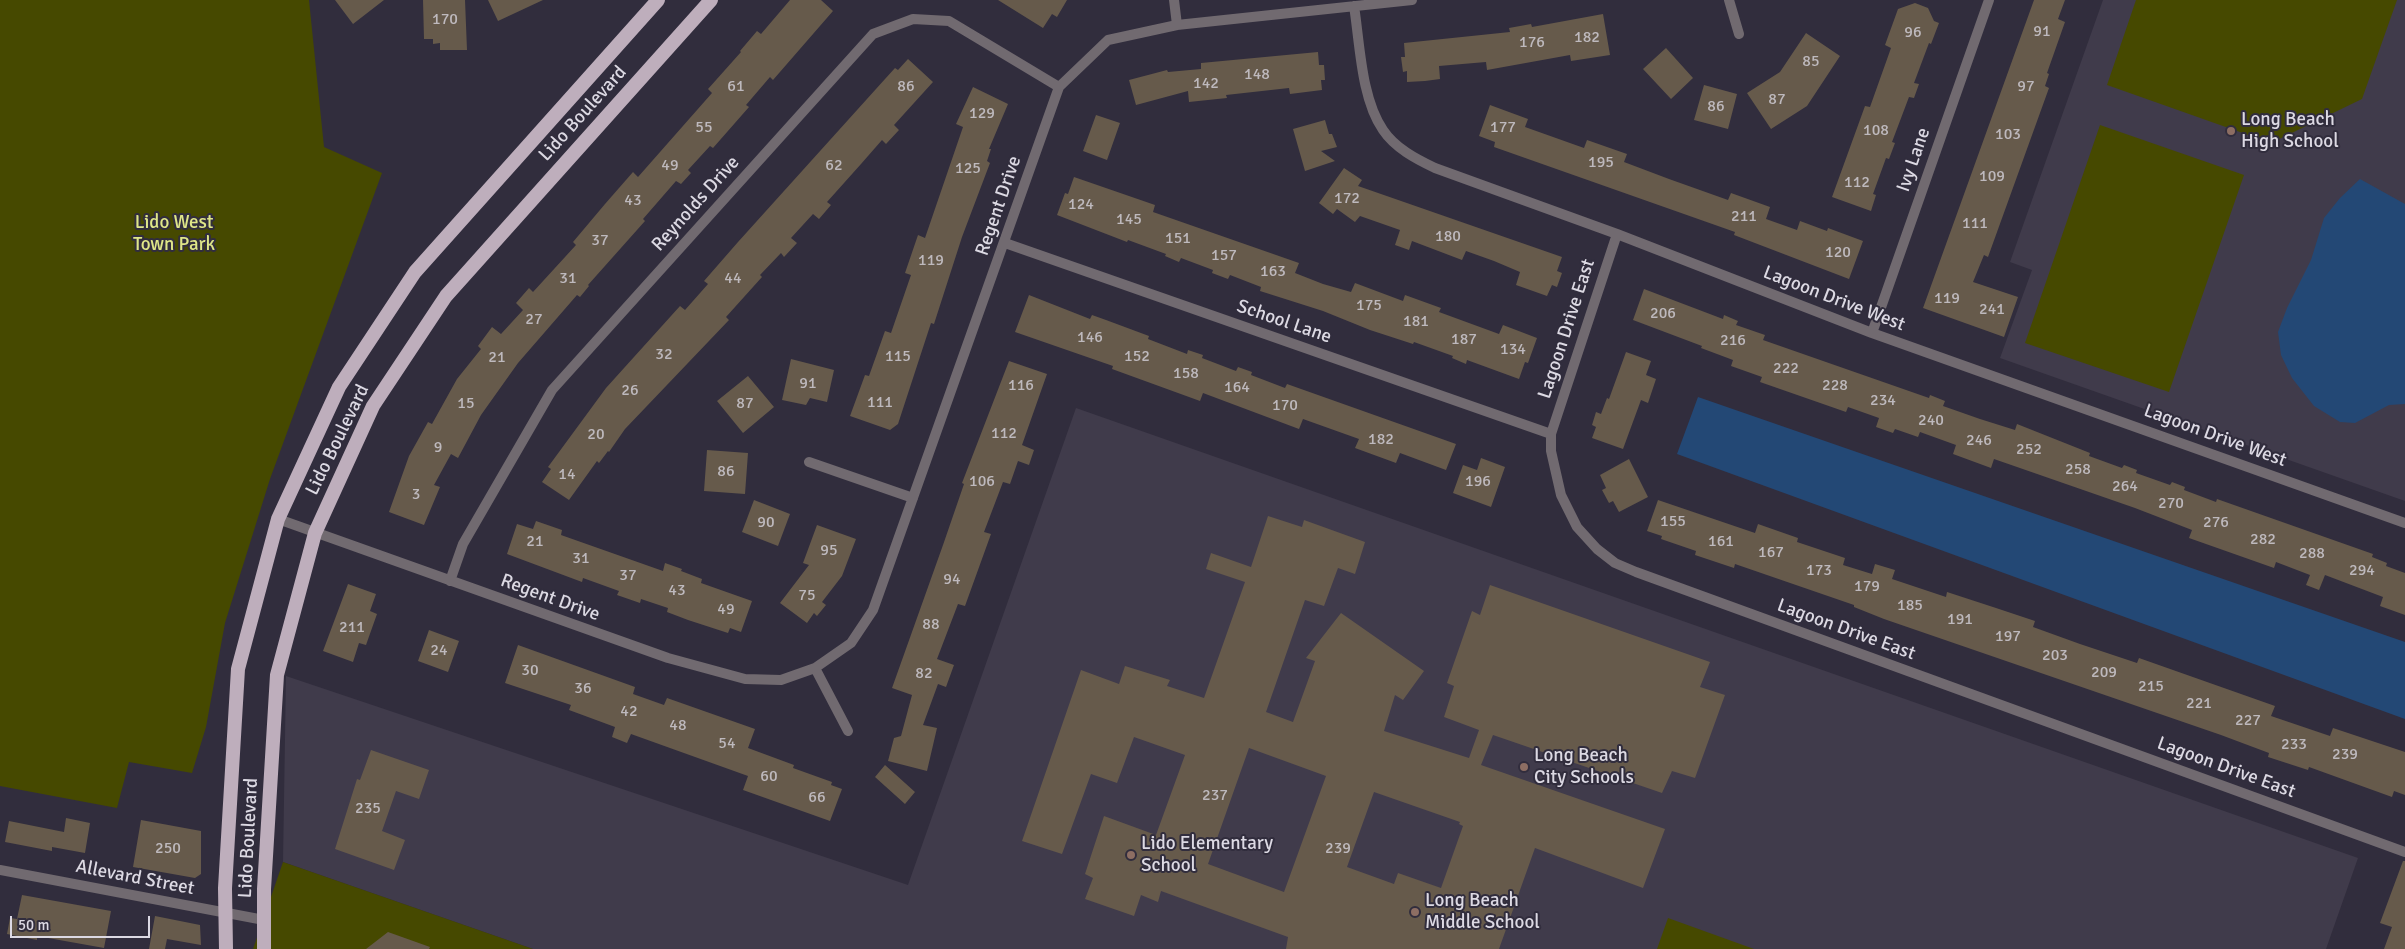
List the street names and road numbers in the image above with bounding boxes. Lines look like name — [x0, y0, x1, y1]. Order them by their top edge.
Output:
street label: Lido Boulevard — [534, 62, 632, 166]
street label: Ivy Lane — [1892, 125, 1936, 195]
street label: Reynolds Drive — [647, 152, 745, 256]
street label: Regent Drive — [971, 153, 1027, 259]
street label: Lagoon Drive East — [1534, 256, 1600, 402]
street label: Lagoon Drive West — [1760, 261, 1908, 337]
street label: School Lane — [1234, 295, 1334, 349]
street label: Lido Boulevard — [301, 381, 375, 499]
street label: Lagoon Drive West — [2141, 400, 2289, 472]
street label: Regent Drive — [497, 570, 603, 626]
street label: Lagoon Drive East — [1774, 594, 1918, 666]
street label: Lagoon Drive East — [2154, 732, 2298, 804]
street label: Lido Boulevard — [234, 777, 264, 899]
street label: Allevard Street — [74, 855, 196, 901]

